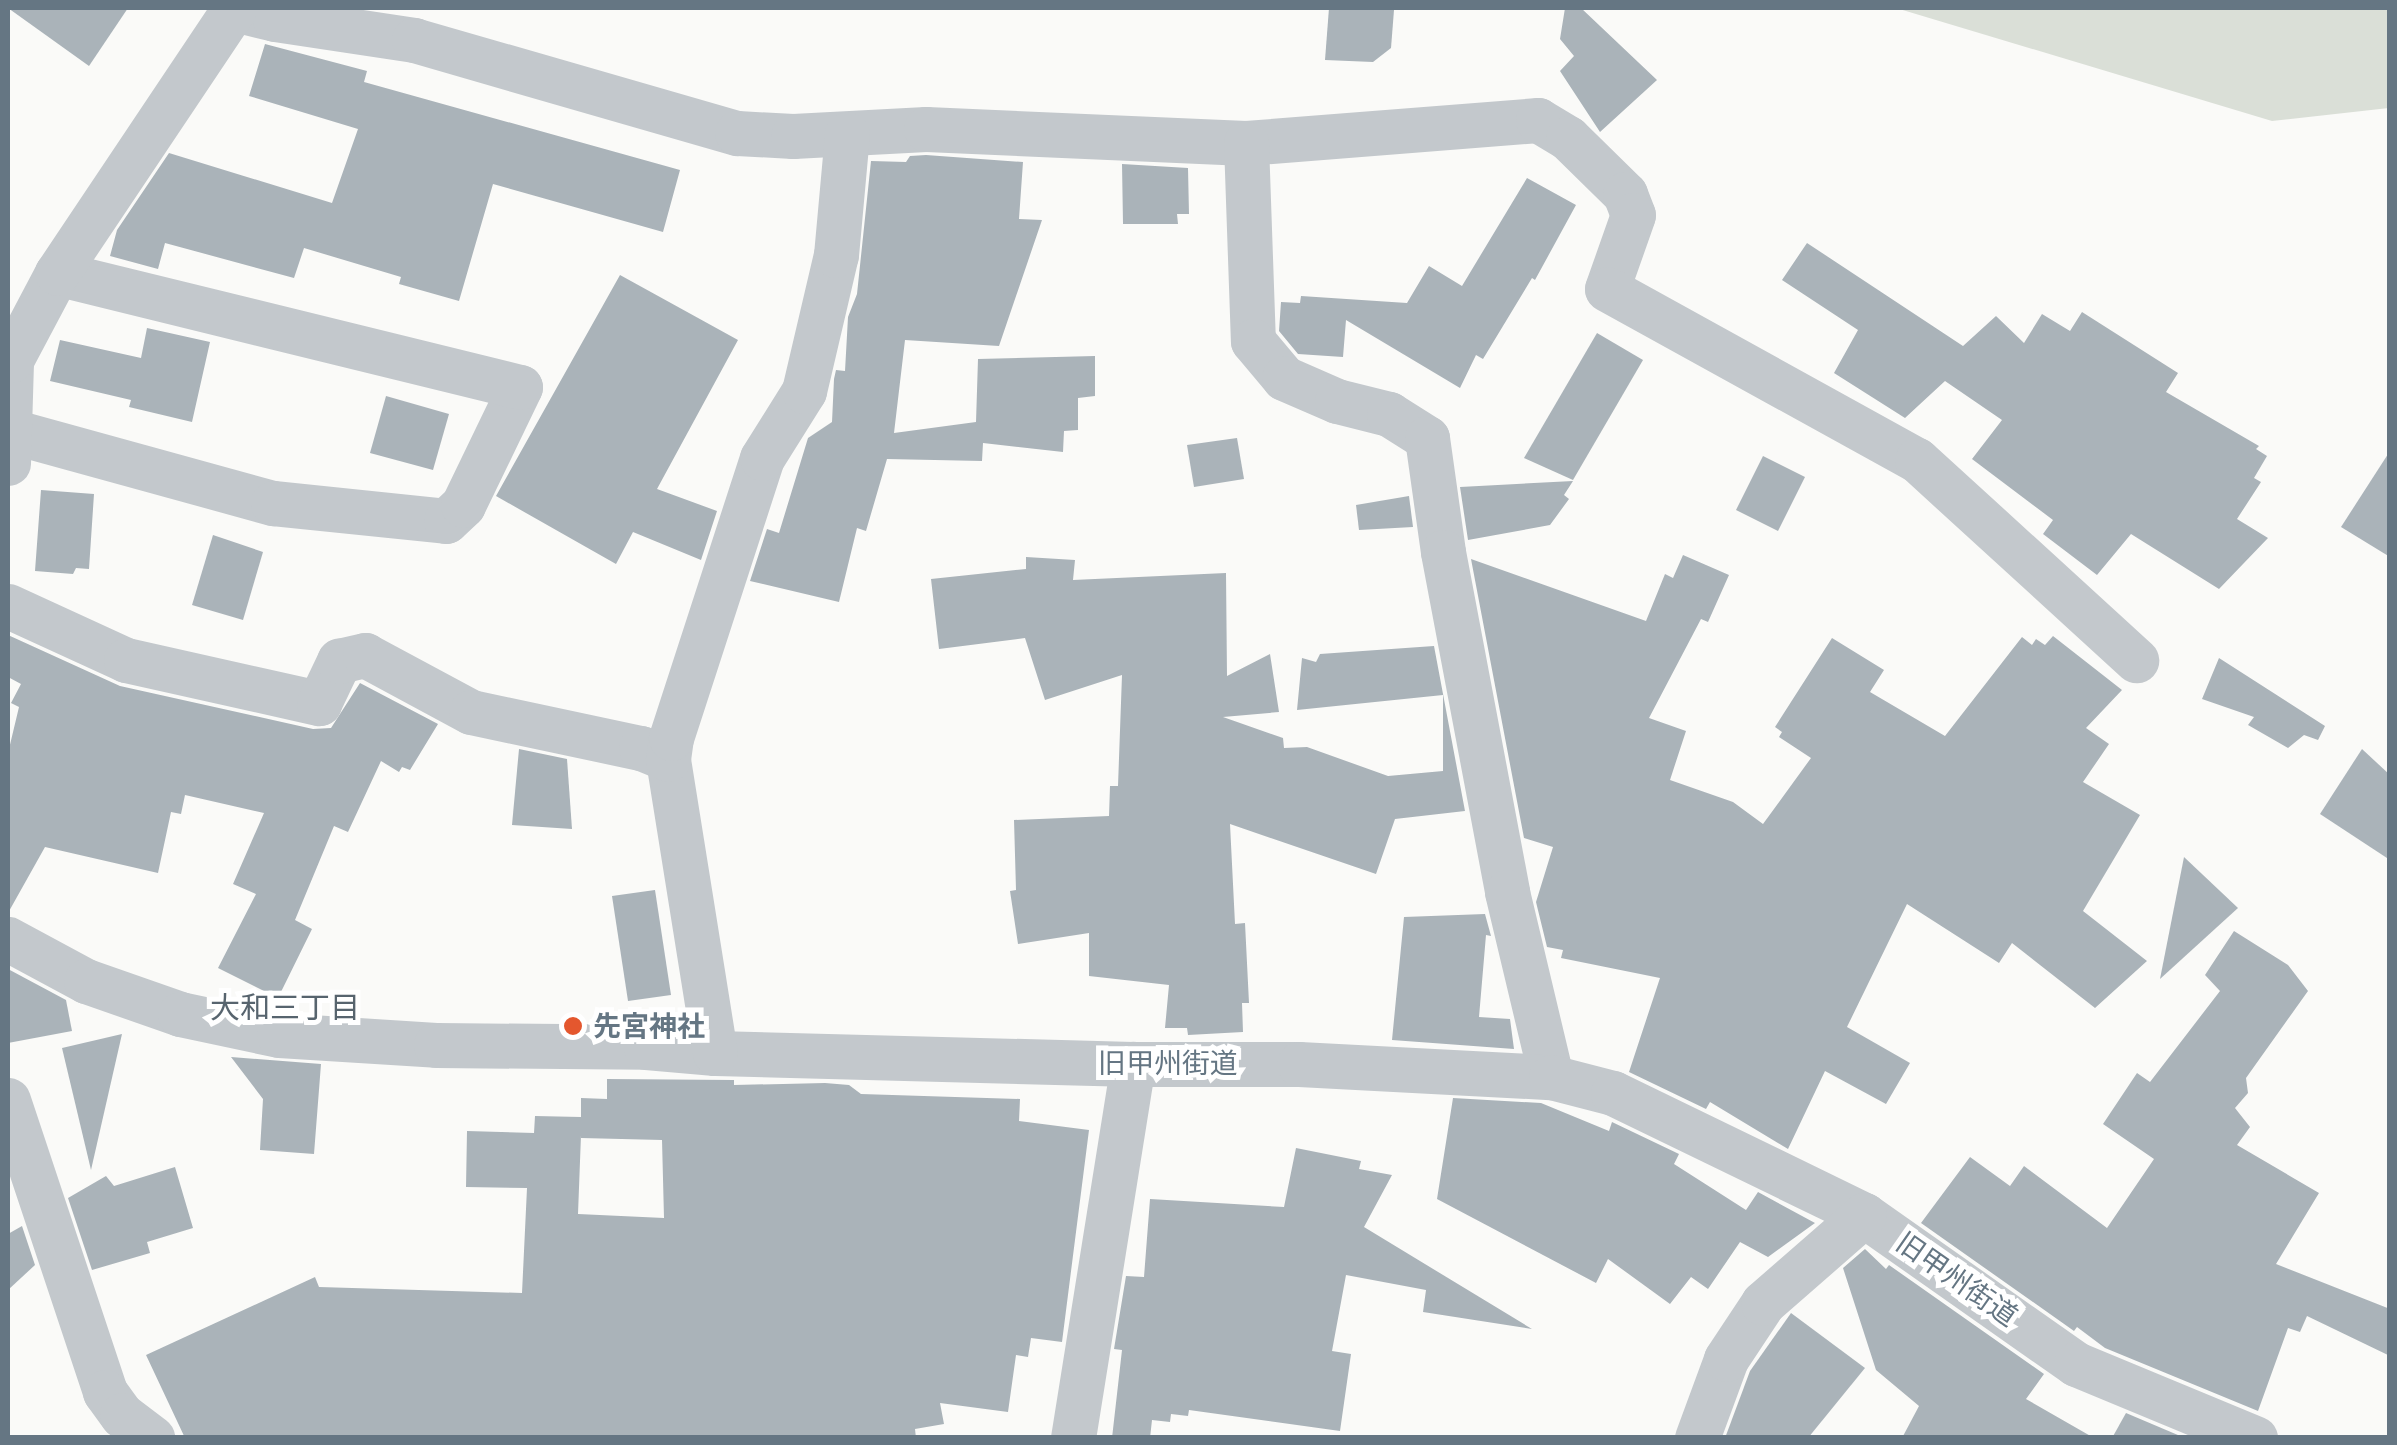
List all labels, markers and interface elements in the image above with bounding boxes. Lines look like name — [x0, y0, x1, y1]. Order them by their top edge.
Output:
district label: 大和三丁目 — [210, 990, 360, 1026]
place label: 先宮神社 — [593, 1009, 705, 1043]
marker: 先宮神社 — [562, 1015, 584, 1037]
street label: 旧甲州街道 — [1098, 1046, 1238, 1080]
street label: 旧甲州街道 — [1890, 1225, 2024, 1333]

